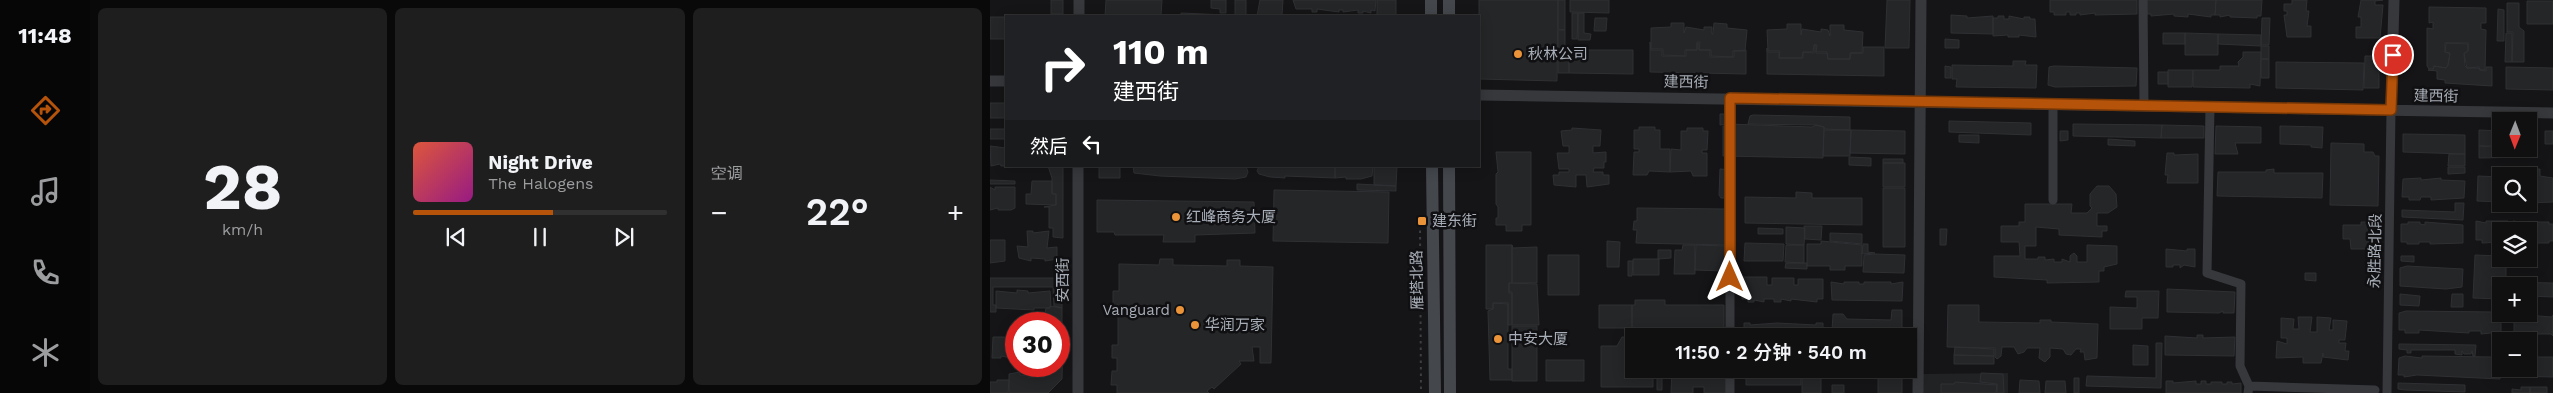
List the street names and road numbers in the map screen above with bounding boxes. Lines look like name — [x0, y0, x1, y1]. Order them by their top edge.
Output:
street label: 建西街 — [1663, 73, 1709, 91]
street label: 建西街 — [2413, 87, 2459, 105]
street label: 永胜路北段 — [2365, 213, 2385, 289]
street label: 雁塔北路 — [1407, 250, 1427, 310]
street label: 安西街 — [1054, 257, 1072, 303]

